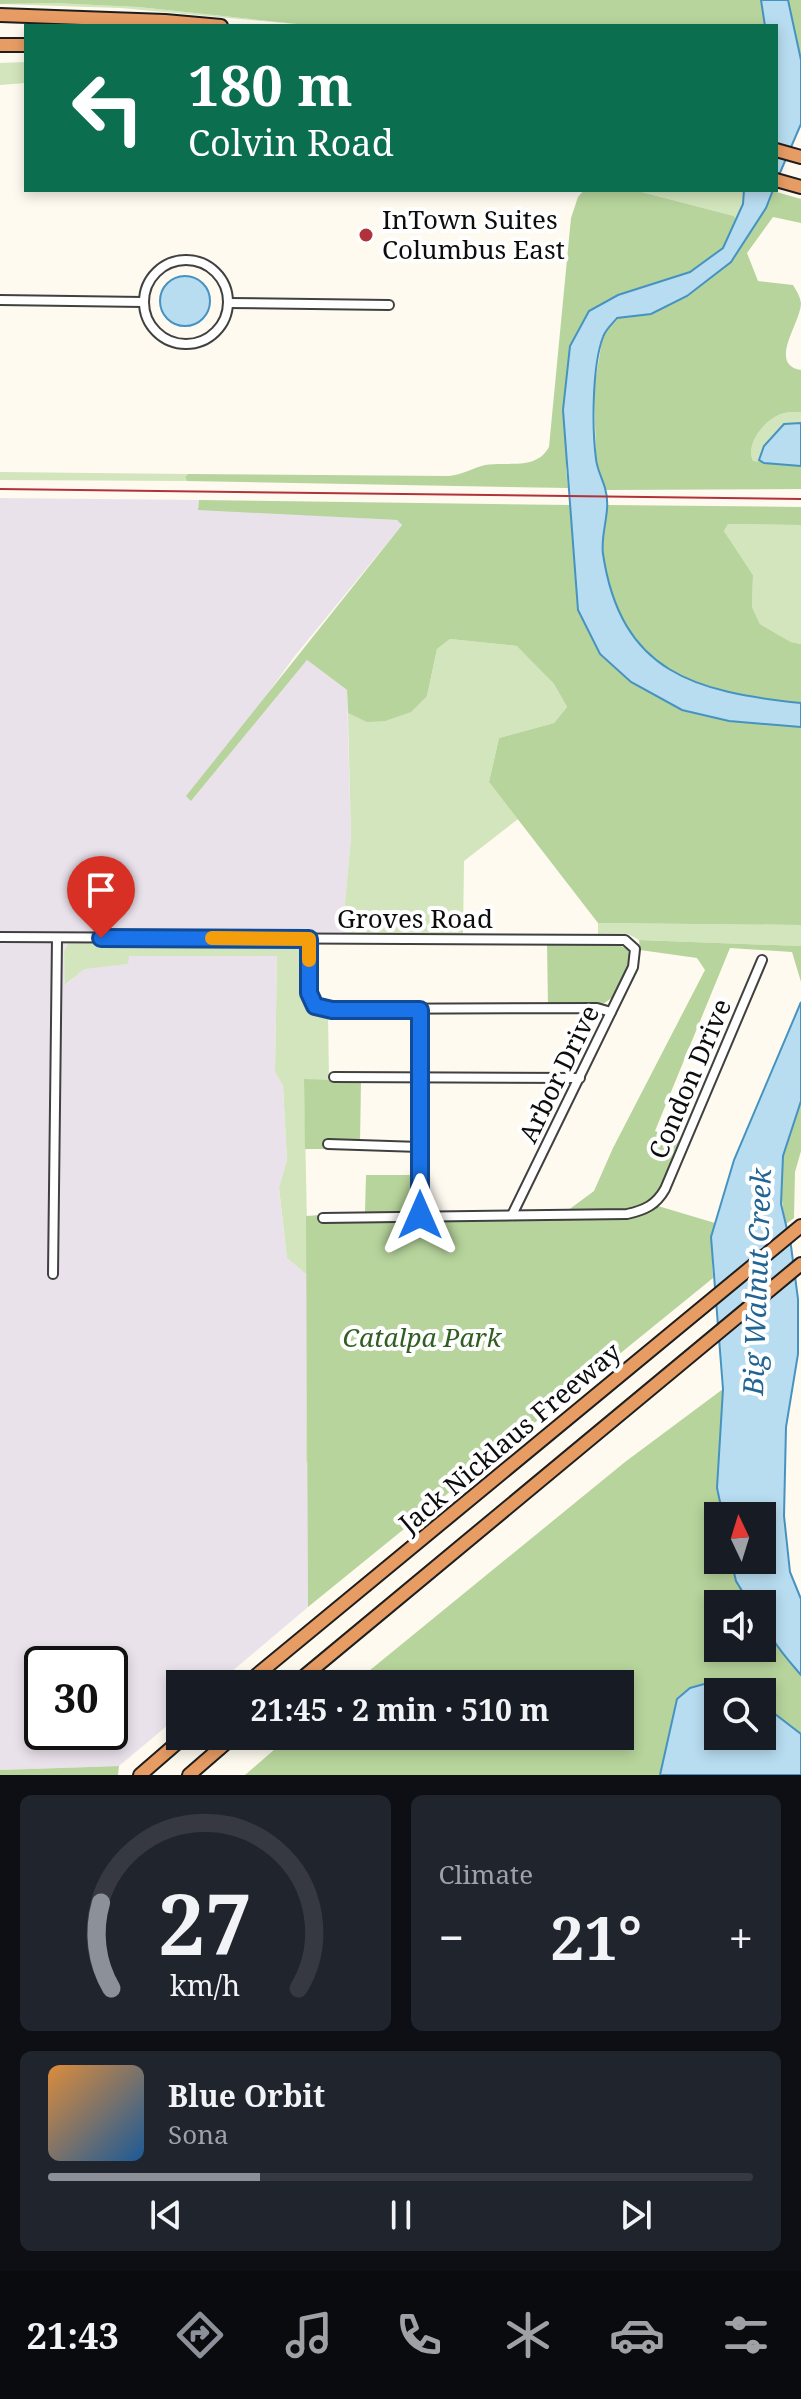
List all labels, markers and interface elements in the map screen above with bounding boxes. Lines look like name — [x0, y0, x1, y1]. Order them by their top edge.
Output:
text: 180 m — [188, 46, 353, 122]
icon: left — [56, 56, 160, 160]
text: Colvin Road — [188, 118, 394, 167]
place label: InTown Suites Columbus East — [382, 201, 565, 267]
marker: InTown Suites Columbus East — [357, 226, 375, 244]
pin — [67, 856, 135, 938]
icon: arrive — [79, 868, 123, 912]
street label: Groves Road — [337, 900, 493, 936]
street label: Condon Drive — [639, 993, 739, 1164]
street label: Arbor Drive — [509, 999, 607, 1148]
water label: Big Walnut Creek — [733, 1167, 779, 1397]
position arrow — [378, 1173, 462, 1257]
park label: Catalpa Park — [343, 1319, 503, 1355]
street label: Jack Nicklaus Freeway — [390, 1334, 628, 1541]
north arrow — [704, 1502, 776, 1574]
map controls — [704, 1502, 776, 1750]
button: sound — [704, 1590, 776, 1662]
speed limit sign: 30 — [24, 1646, 128, 1750]
button: search — [704, 1678, 776, 1750]
text: 21:45 · 2 min · 510 m — [251, 1689, 549, 1730]
text: Climate — [439, 1856, 533, 1892]
text: 27 — [158, 1866, 252, 1979]
text: 21° — [550, 1896, 642, 1978]
text: − — [439, 1907, 464, 1967]
text: + — [728, 1907, 753, 1967]
text: km/h — [170, 1965, 240, 2004]
text: Blue Orbit — [168, 2075, 325, 2116]
text: Sona — [168, 2116, 229, 2152]
icon: previous — [144, 2193, 188, 2237]
icon: pause — [379, 2193, 423, 2237]
icon: next — [614, 2193, 658, 2237]
icon: directions — [172, 2307, 228, 2363]
icon: music — [281, 2307, 337, 2363]
icon: phone — [391, 2307, 447, 2363]
icon: climate — [500, 2307, 556, 2363]
icon: car — [609, 2307, 665, 2363]
icon: filters — [718, 2307, 774, 2363]
text: 21:43 — [27, 2311, 119, 2360]

